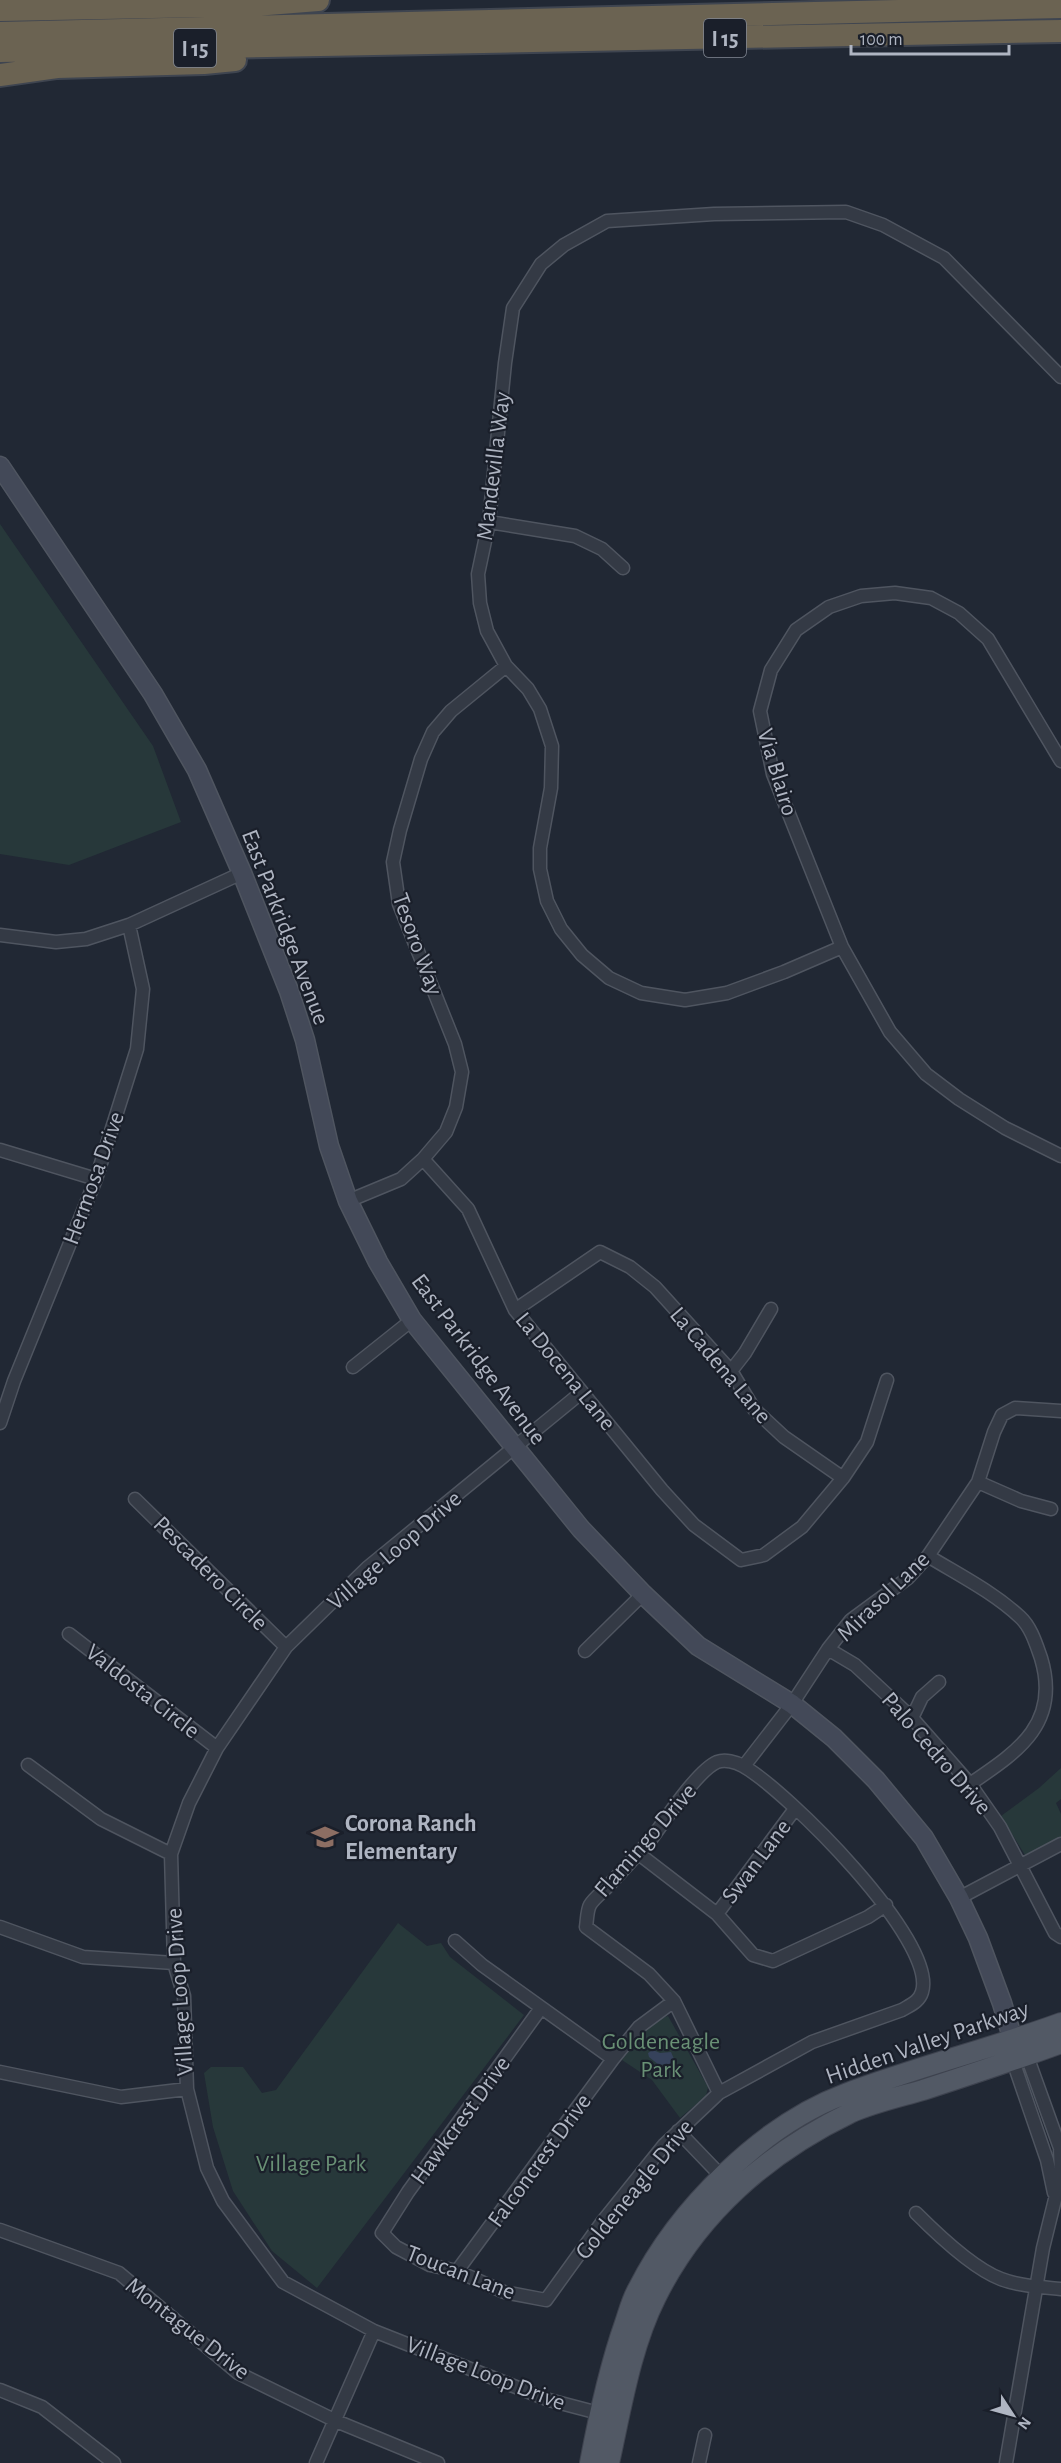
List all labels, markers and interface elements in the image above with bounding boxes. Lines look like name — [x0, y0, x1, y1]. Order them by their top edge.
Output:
scale bar — [851, 18, 1008, 56]
road number: I 15 — [704, 19, 746, 57]
road number: I 15 — [174, 29, 216, 67]
text: 100 m — [860, 31, 903, 49]
street label: Mandevilla Way — [473, 390, 515, 542]
street label: Via Blairo — [752, 726, 802, 819]
street label: East Parkridge Avenue — [237, 827, 333, 1028]
street label: Tesoro Way — [388, 890, 447, 998]
street label: Hermosa Drive — [59, 1109, 129, 1248]
street label: East Parkridge Avenue — [406, 1270, 550, 1449]
street label: La Cadena Lane — [665, 1303, 776, 1428]
street label: La Docena Lane — [510, 1308, 620, 1435]
street label: Village Loop Drive — [323, 1486, 466, 1615]
street label: Pescadero Circle — [149, 1512, 272, 1635]
street label: Mirasol Lane — [833, 1547, 935, 1646]
street label: Valdosta Circle — [81, 1640, 204, 1744]
street label: Palo Cedro Drive — [877, 1688, 996, 1819]
street label: Flamingo Drive — [590, 1779, 701, 1902]
place label: Corona Ranch Elementary — [345, 1812, 477, 1864]
street label: Swan Lane — [718, 1815, 796, 1908]
school or university icon: Corona Ranch Elementary — [310, 1822, 340, 1852]
street label: Village Loop Drive — [162, 1907, 198, 2077]
street label: Hidden Valley Parkway — [823, 1997, 1032, 2089]
park label: Goldeneagle Park — [602, 2030, 720, 2082]
street label: Hawkcrest Drive — [407, 2052, 515, 2189]
street label: Falconcrest Drive — [484, 2090, 596, 2232]
street label: Goldeneagle Drive — [571, 2115, 698, 2264]
park label: Village Park — [256, 2152, 366, 2176]
street label: Toucan Lane — [403, 2241, 518, 2305]
street label: Montague Drive — [121, 2273, 254, 2384]
street label: Village Loop Drive — [403, 2333, 569, 2415]
north arrow — [983, 2385, 1043, 2445]
text: N — [1015, 2414, 1034, 2432]

